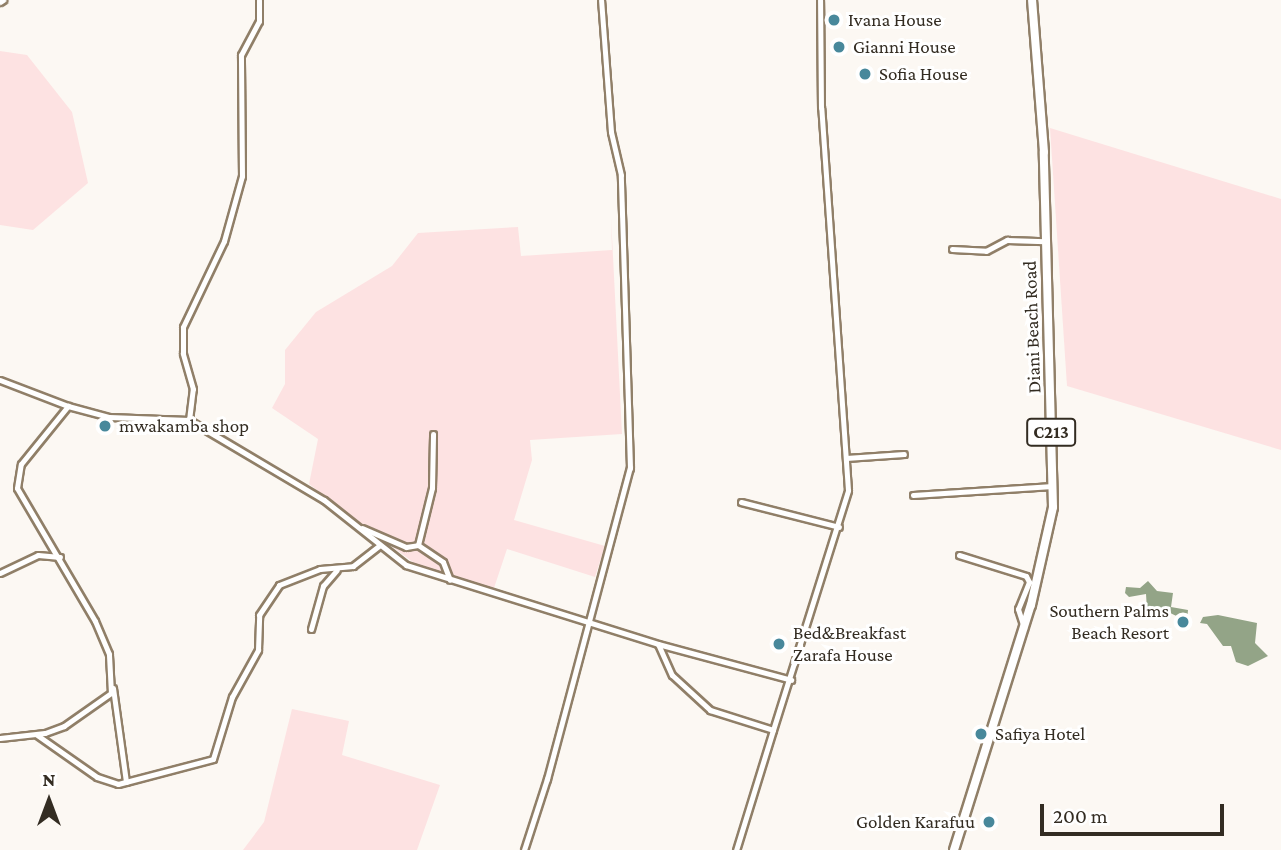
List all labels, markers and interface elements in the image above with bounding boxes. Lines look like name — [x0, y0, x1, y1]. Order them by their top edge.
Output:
place label: Ivana House — [848, 9, 942, 31]
marker: Ivana House — [826, 12, 842, 28]
place label: Gianni House — [853, 36, 956, 58]
marker: Gianni House — [831, 39, 847, 55]
place label: Sofia House — [879, 63, 968, 85]
marker: Sofia House — [857, 66, 873, 82]
street label: Diani Beach Road — [1018, 260, 1046, 394]
place label: mwakamba shop — [119, 415, 249, 437]
marker: mwakamba shop — [97, 418, 113, 434]
road number: C213 — [1025, 418, 1077, 446]
place label: Southern Palms Beach Resort — [1049, 600, 1169, 644]
marker: Southern Palms Beach Resort — [1175, 614, 1191, 630]
place label: Bed&Breakfast Zarafa House — [793, 622, 906, 666]
marker: Bed&Breakfast Zarafa House — [771, 636, 787, 652]
place label: Safiya Hotel — [995, 723, 1085, 745]
marker: Safiya Hotel — [973, 726, 989, 742]
north arrow — [14, 766, 84, 836]
text: N — [43, 769, 55, 790]
scale bar — [1043, 790, 1227, 834]
text: 200 m — [1053, 804, 1108, 828]
place label: Golden Karafuu — [856, 811, 975, 833]
marker: Golden Karafuu — [981, 814, 997, 830]

